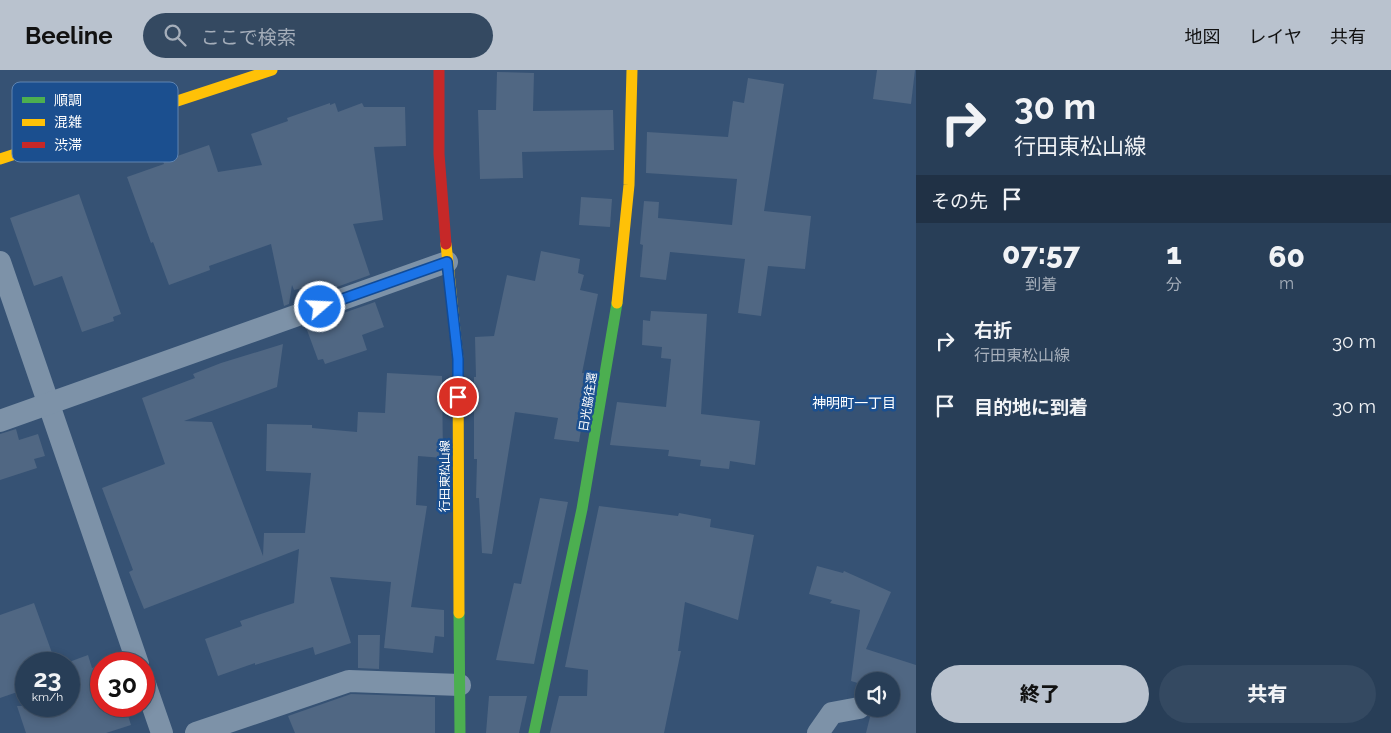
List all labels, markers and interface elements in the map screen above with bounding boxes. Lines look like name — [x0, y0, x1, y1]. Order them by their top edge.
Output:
search box — [143, 13, 493, 58]
text: Beeline — [25, 21, 113, 50]
icon: search — [161, 21, 189, 49]
text: ここで検索 — [201, 26, 296, 48]
text: 地図 — [1185, 26, 1221, 47]
text: レイヤ — [1249, 26, 1302, 47]
text: 共有 — [1330, 26, 1366, 47]
legend — [12, 82, 178, 162]
text: 30 m — [1014, 86, 1096, 127]
icon: right — [931, 90, 996, 155]
text: 順調 — [54, 92, 82, 108]
text: 混雑 — [54, 114, 82, 130]
text: 行田東松山線 — [1014, 133, 1146, 159]
text: 渋滞 — [54, 137, 82, 153]
icon: arrive — [998, 185, 1026, 213]
text: その先 — [931, 190, 988, 212]
text: 07:57 — [1002, 236, 1080, 271]
text: 1 — [1166, 236, 1182, 271]
text: 60 — [1268, 239, 1305, 274]
text: m — [1279, 274, 1294, 293]
text: 到着 — [1025, 275, 1057, 294]
text: 分 — [1166, 275, 1182, 294]
position arrow — [293, 280, 345, 332]
text: 右折 — [974, 319, 1012, 341]
icon: right — [931, 327, 959, 355]
text: 30 m — [1332, 330, 1376, 352]
text: 行田東松山線 — [974, 346, 1070, 365]
street label: 日光脇往還 — [576, 371, 600, 433]
pin — [437, 376, 479, 418]
icon: arrive — [444, 383, 472, 411]
icon: arrive — [931, 392, 959, 420]
district label: 神明町一丁目 — [812, 395, 896, 411]
text: 30 m — [1332, 395, 1376, 417]
text: 目的地に到着 — [974, 396, 1088, 418]
street label: 行田東松山線 — [438, 440, 452, 512]
speed limit sign: 30 — [90, 652, 155, 717]
text: 23 — [33, 663, 62, 693]
button: 終了 — [931, 665, 1149, 723]
button: 共有 — [1159, 665, 1376, 723]
map controls — [855, 672, 900, 717]
button: sound — [855, 672, 900, 717]
text: km/h — [32, 690, 63, 704]

